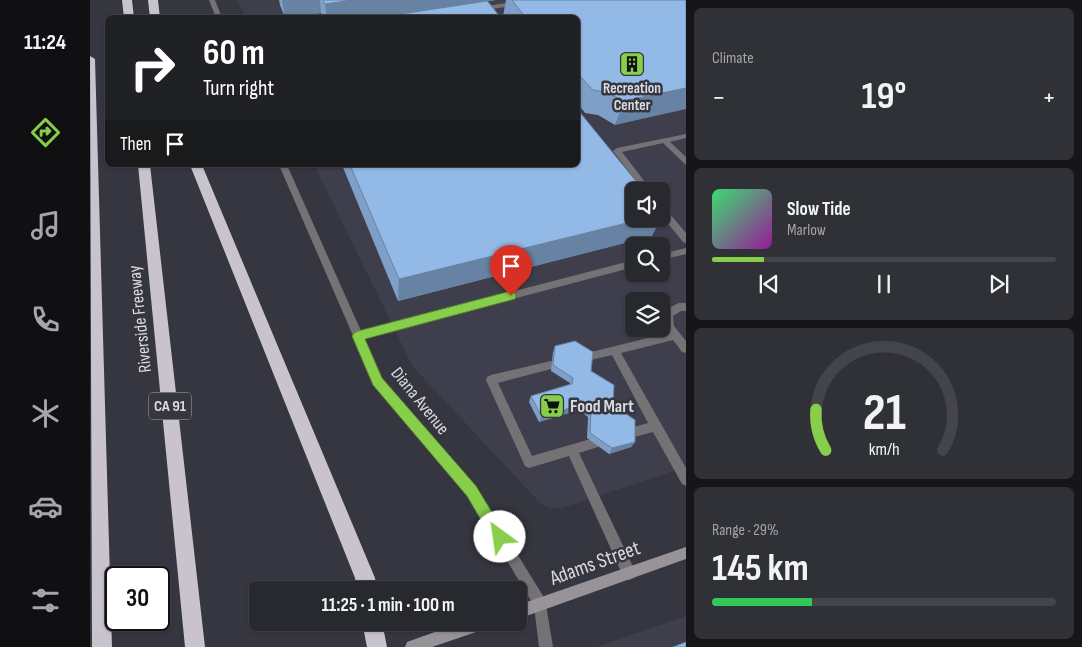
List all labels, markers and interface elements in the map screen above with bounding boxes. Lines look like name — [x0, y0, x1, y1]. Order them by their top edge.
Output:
text: 11:24 — [24, 29, 66, 56]
text: 60 m — [203, 32, 265, 75]
icon: right — [120, 35, 185, 100]
text: Climate — [712, 49, 754, 68]
building icon: Recreation Center — [619, 51, 645, 77]
text: 19° — [862, 74, 906, 119]
text: Turn right — [203, 75, 274, 102]
place label: Recreation Center — [603, 79, 661, 115]
text: − — [712, 81, 726, 114]
text: + — [1042, 81, 1056, 114]
icon: directions — [28, 115, 63, 150]
icon: arrive — [161, 130, 189, 158]
text: Then — [120, 133, 151, 156]
map controls — [625, 182, 670, 337]
button: sound — [625, 182, 670, 227]
text: Slow Tide — [787, 198, 851, 221]
icon: music — [28, 208, 63, 243]
text: Marlow — [787, 221, 826, 240]
button: search — [625, 237, 670, 282]
pin — [490, 245, 532, 296]
icon: arrive — [497, 252, 525, 280]
street label: Riverside Freeway — [124, 264, 156, 374]
icon: previous — [755, 270, 783, 298]
icon: pause — [870, 270, 898, 298]
icon: next — [985, 270, 1013, 298]
button: layers — [625, 292, 670, 337]
icon: phone — [28, 302, 63, 337]
street label: Diana Avenue — [386, 363, 454, 439]
text: 21 — [862, 382, 906, 445]
road number: CA 91 — [149, 392, 191, 420]
supermarket icon: Food Mart — [539, 393, 565, 419]
icon: climate — [28, 396, 63, 431]
place label: Food Mart — [570, 396, 634, 417]
text: km/h — [869, 439, 899, 460]
icon: car — [28, 489, 63, 524]
position arrow — [473, 510, 525, 562]
text: Range · 29% — [712, 521, 778, 540]
street label: Adams Street — [546, 535, 644, 591]
text: 145 km — [712, 546, 809, 591]
speed limit sign: 30 — [105, 566, 170, 631]
icon: filters — [28, 583, 63, 618]
text: 11:25 · 1 min · 100 m — [321, 594, 455, 617]

